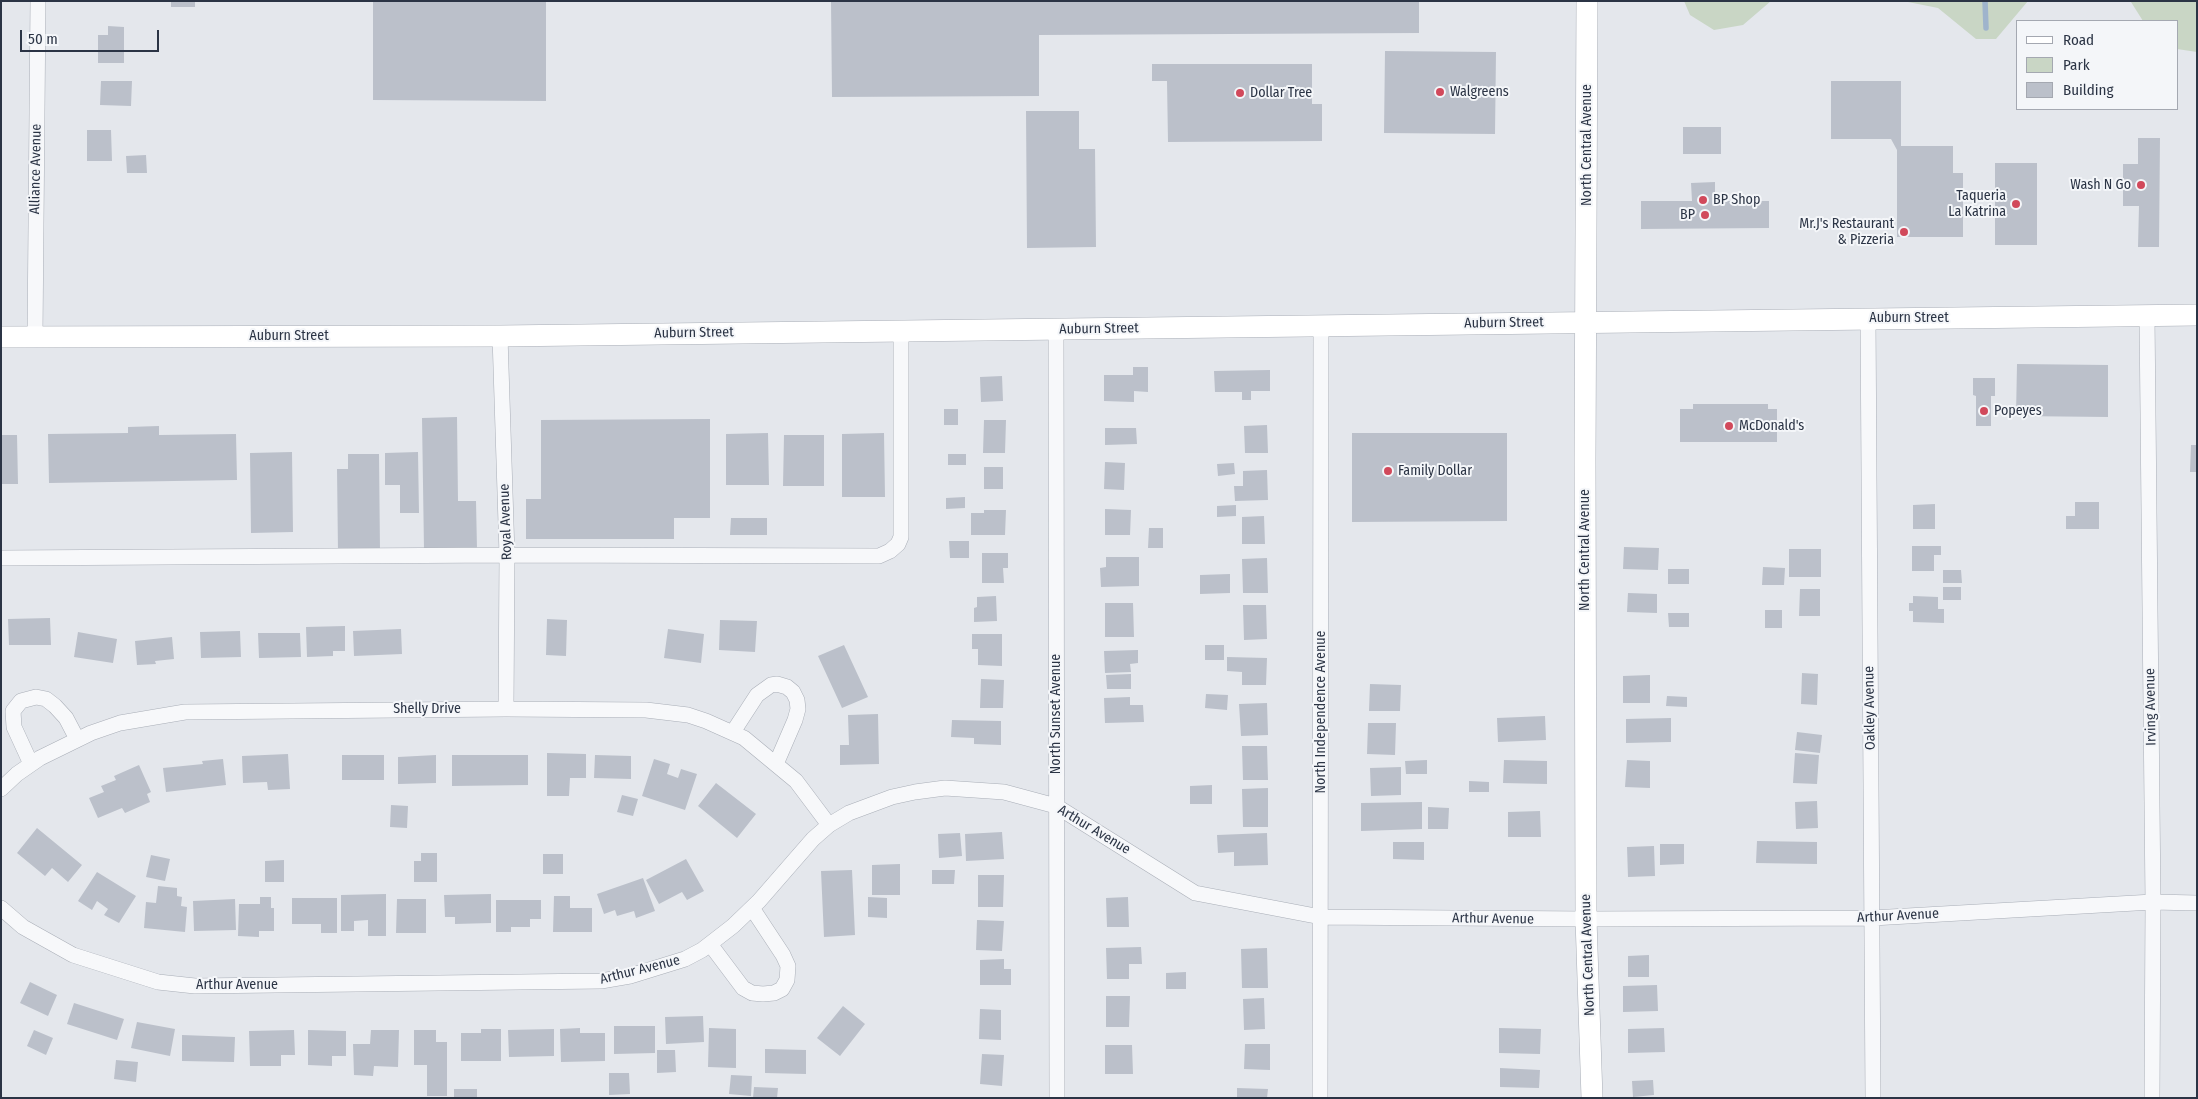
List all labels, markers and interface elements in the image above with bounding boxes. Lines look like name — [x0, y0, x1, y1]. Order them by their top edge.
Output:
scale bar — [22, 20, 161, 52]
legend — [2016, 20, 2178, 110]
text: 50 m — [28, 30, 58, 48]
text: Road — [2063, 31, 2094, 49]
text: Park — [2063, 56, 2090, 74]
text: Building — [2063, 81, 2114, 99]
place label: Walgreens — [1450, 84, 1509, 100]
street label: North Central Avenue — [1579, 84, 1595, 206]
place label: Dollar Tree — [1250, 85, 1312, 101]
marker: Walgreens — [1434, 86, 1446, 98]
marker: Dollar Tree — [1234, 87, 1246, 99]
street label: Alliance Avenue — [27, 124, 45, 214]
place label: Wash N Go — [2070, 177, 2131, 193]
marker: Wash N Go — [2135, 179, 2147, 191]
place label: Taqueria La Katrina — [1948, 188, 2006, 220]
place label: BP Shop — [1713, 192, 1760, 208]
marker: BP Shop — [1697, 194, 1709, 206]
marker: Taqueria La Katrina — [2010, 198, 2022, 210]
place label: BP — [1680, 207, 1695, 223]
marker: BP — [1699, 209, 1711, 221]
place label: Mr.J's Restaurant & Pizzeria — [1799, 216, 1894, 248]
marker: Mr.J's Restaurant & Pizzeria — [1898, 226, 1910, 238]
street label: Auburn Street — [1869, 310, 1949, 326]
street label: Auburn Street — [1464, 314, 1544, 332]
street label: Auburn Street — [1059, 320, 1139, 338]
street label: Auburn Street — [654, 324, 734, 342]
street label: Auburn Street — [249, 328, 329, 344]
place label: Popeyes — [1994, 403, 2042, 419]
marker: Popeyes — [1978, 405, 1990, 417]
place label: McDonald's — [1739, 418, 1804, 434]
marker: McDonald's — [1723, 420, 1735, 432]
place label: Family Dollar — [1398, 463, 1472, 479]
marker: Family Dollar — [1382, 465, 1394, 477]
street label: Royal Avenue — [496, 483, 516, 561]
street label: North Central Avenue — [1577, 489, 1593, 611]
street label: North Independence Avenue — [1313, 630, 1329, 794]
street label: North Sunset Avenue — [1048, 654, 1064, 774]
street label: Oakley Avenue — [1861, 666, 1879, 750]
street label: Irving Avenue — [2142, 668, 2160, 746]
street label: Shelly Drive — [393, 701, 461, 717]
street label: Arthur Avenue — [1055, 802, 1133, 858]
street label: North Central Avenue — [1577, 894, 1599, 1016]
street label: Arthur Avenue — [1857, 905, 1939, 927]
street label: Arthur Avenue — [1452, 910, 1534, 928]
street label: Arthur Avenue — [598, 952, 682, 988]
street label: Arthur Avenue — [196, 977, 278, 993]

